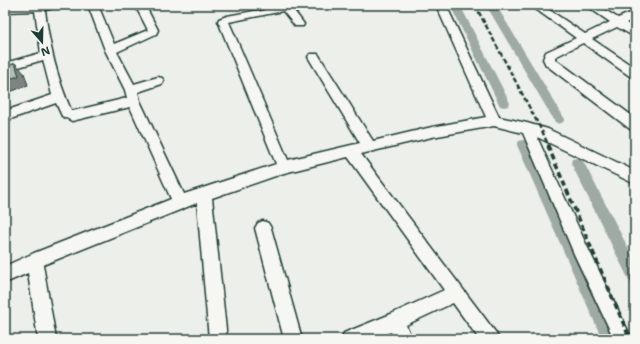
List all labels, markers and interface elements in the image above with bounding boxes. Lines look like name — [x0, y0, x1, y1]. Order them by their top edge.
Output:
north arrow — [22, 22, 62, 62]
text: N — [38, 42, 52, 60]

